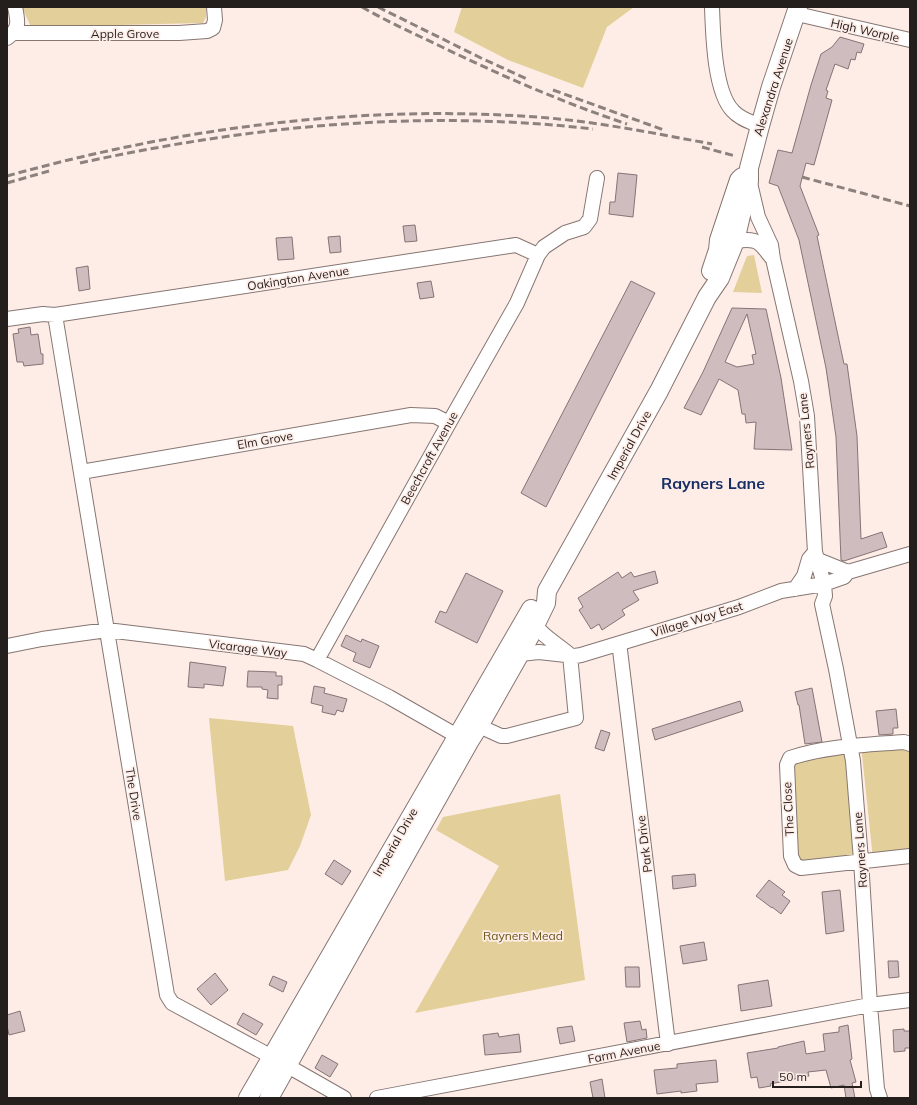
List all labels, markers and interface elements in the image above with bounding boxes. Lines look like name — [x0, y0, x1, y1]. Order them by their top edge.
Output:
street label: High Worple — [829, 15, 901, 45]
street label: Apple Grove — [91, 26, 159, 41]
street label: Alexandra Avenue — [750, 36, 796, 138]
street label: Oakington Avenue — [246, 263, 350, 293]
street label: Rayners Lane — [795, 392, 817, 470]
street label: Imperial Drive — [604, 408, 654, 482]
street label: Beechcroft Avenue — [397, 409, 461, 507]
street label: Elm Grove — [236, 428, 294, 452]
district label: Rayners Lane — [661, 473, 765, 493]
street label: Village Way East — [650, 598, 744, 640]
street label: Vicarage Way — [208, 636, 289, 660]
street label: The Drive — [122, 767, 146, 821]
street label: The Close — [779, 781, 797, 837]
street label: Imperial Drive — [369, 805, 421, 879]
street label: Rayners Lane — [850, 812, 870, 888]
street label: Park Drive — [633, 815, 655, 873]
park label: Rayners Mead — [483, 928, 563, 943]
street label: Farm Avenue — [586, 1038, 662, 1066]
scale bar — [773, 1063, 861, 1089]
text: 50 m — [779, 1069, 807, 1084]

